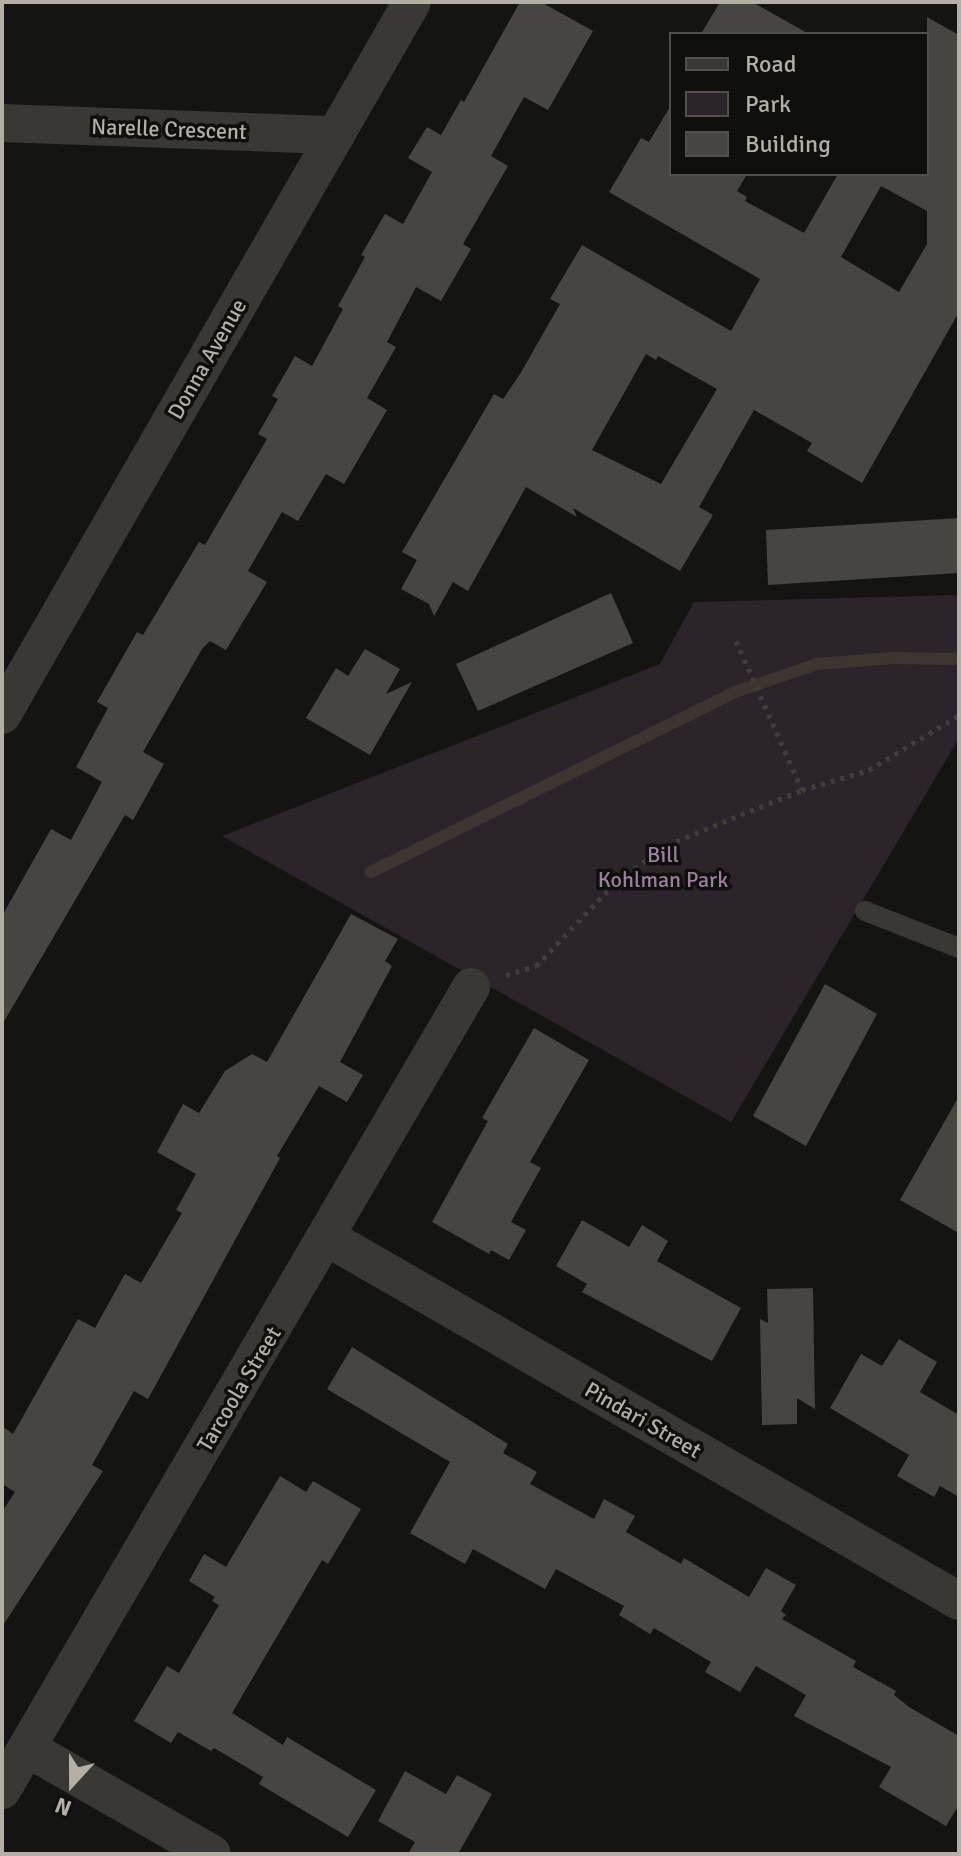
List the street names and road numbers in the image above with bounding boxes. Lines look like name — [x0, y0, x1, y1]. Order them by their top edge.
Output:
street label: Narelle Crescent — [91, 113, 247, 145]
street label: Donna Avenue — [162, 294, 252, 424]
street label: Tarcoola Street — [191, 1322, 287, 1456]
street label: Pindari Street — [580, 1376, 706, 1464]

